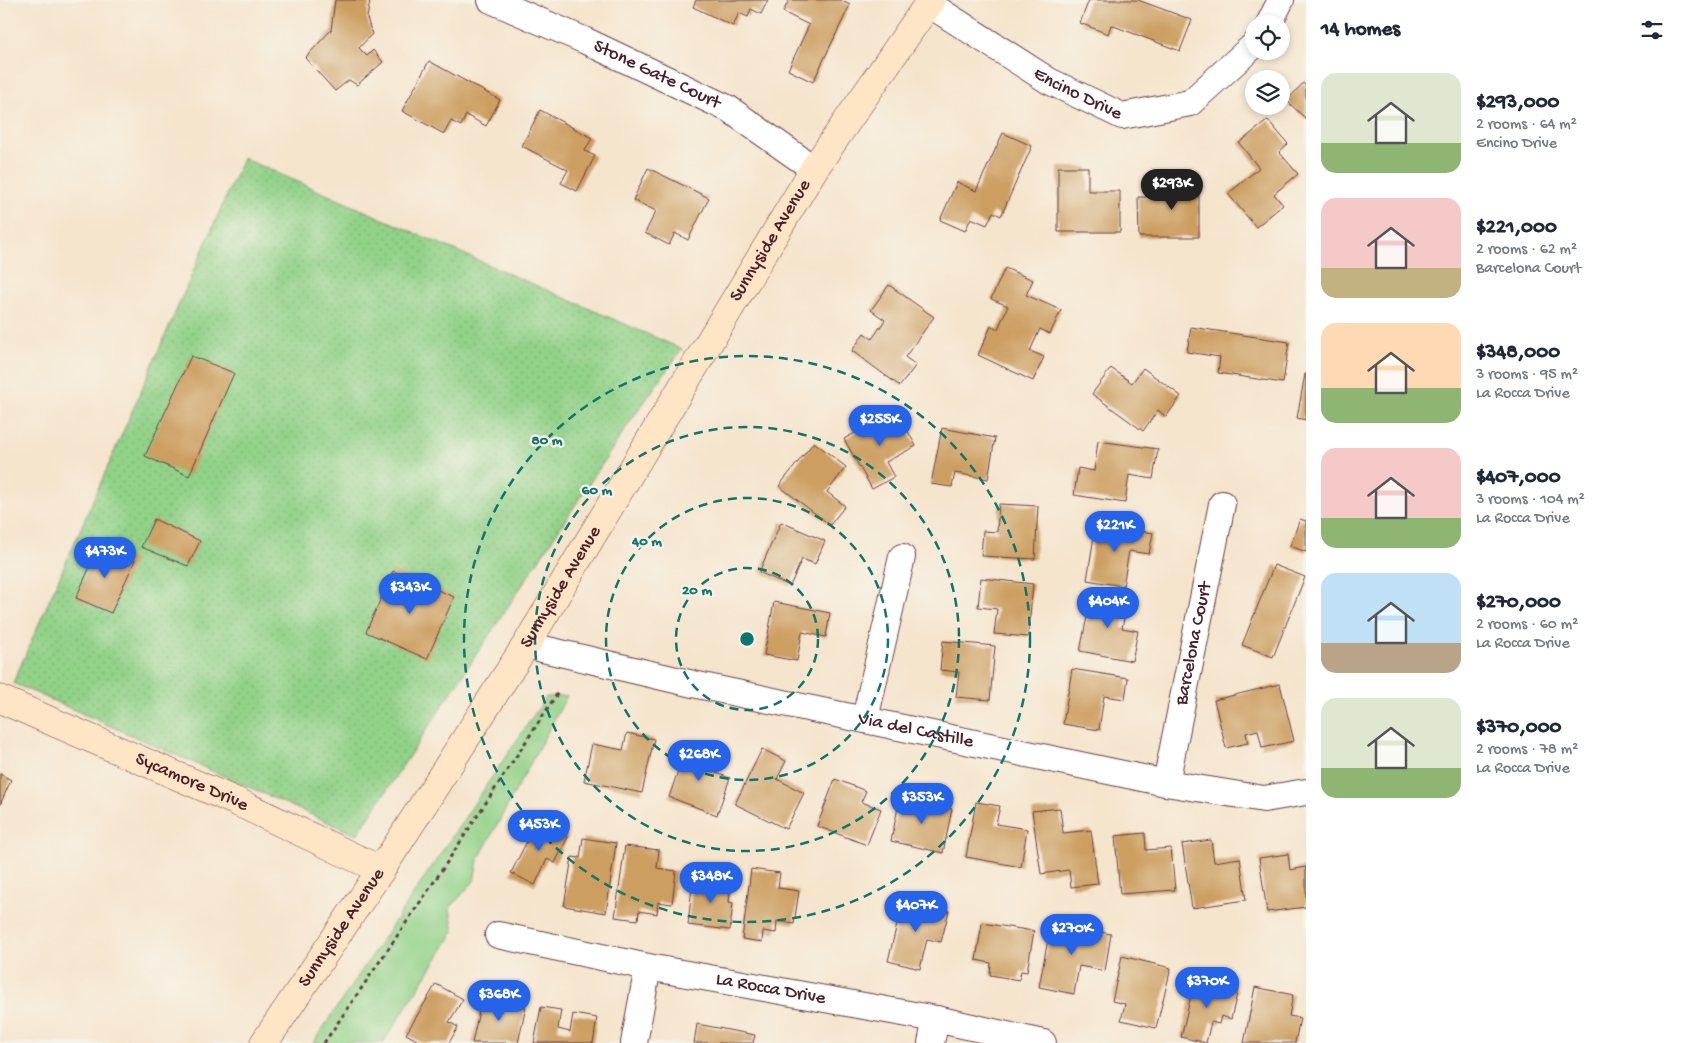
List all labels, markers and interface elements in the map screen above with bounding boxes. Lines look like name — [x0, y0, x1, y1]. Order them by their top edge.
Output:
map controls — [1245, 15, 1290, 115]
button: locate — [1245, 15, 1290, 60]
icon: filters — [1638, 16, 1666, 44]
text: 14 homes — [1321, 18, 1400, 43]
street label: Stone Gate Court — [590, 35, 726, 116]
street label: Encino Drive — [1029, 62, 1126, 126]
button: layers — [1245, 70, 1290, 115]
text: $293,000 — [1476, 91, 1560, 116]
icon: home — [1361, 93, 1421, 153]
text: 2 rooms · 64 m² — [1476, 116, 1577, 135]
text: Encino Drive — [1476, 135, 1557, 154]
pin: $293K — [1137, 168, 1207, 211]
street label: Sunnyside Avenue — [725, 175, 816, 306]
text: $293K — [1152, 175, 1192, 194]
text: $221,000 — [1476, 216, 1557, 241]
icon: home — [1361, 218, 1421, 278]
text: 2 rooms · 62 m² — [1476, 241, 1577, 260]
text: Barcelona Court — [1476, 260, 1581, 279]
text: $348,000 — [1476, 341, 1560, 366]
icon: home — [1361, 343, 1421, 403]
text: 3 rooms · 95 m² — [1476, 366, 1578, 385]
text: La Rocca Drive — [1476, 385, 1570, 404]
pin: $255K — [845, 404, 915, 447]
text: $255K — [860, 411, 900, 430]
text: 80 m — [532, 432, 563, 450]
text: $407,000 — [1476, 466, 1561, 491]
icon: home — [1361, 468, 1421, 528]
text: 60 m — [582, 482, 613, 500]
text: 3 rooms · 104 m² — [1476, 491, 1585, 510]
pin: $221K — [1080, 510, 1150, 553]
text: La Rocca Drive — [1476, 510, 1570, 529]
text: $221K — [1096, 517, 1134, 536]
street label: Sunnyside Avenue — [515, 522, 607, 653]
text: 40 m — [631, 533, 662, 551]
pin: $473K — [70, 536, 140, 579]
text: $473K — [85, 543, 125, 562]
pin: $343K — [375, 572, 445, 615]
street label: Barcelona Court — [1170, 578, 1218, 708]
text: $343K — [390, 579, 430, 598]
text: 20 m — [682, 582, 712, 600]
pin: $404K — [1073, 586, 1143, 629]
text: $270,000 — [1476, 591, 1561, 616]
text: $404K — [1088, 593, 1128, 612]
icon: home — [1361, 593, 1421, 653]
text: 2 rooms · 60 m² — [1476, 616, 1578, 635]
centre of rings — [738, 630, 756, 648]
text: La Rocca Drive — [1476, 635, 1570, 654]
street label: Via del Castille — [855, 707, 976, 754]
text: $370,000 — [1476, 716, 1562, 741]
icon: home — [1361, 718, 1421, 778]
pin: $268K — [664, 740, 734, 782]
text: 2 rooms · 78 m² — [1476, 741, 1578, 760]
text: $268K — [679, 746, 719, 765]
street label: Sycamore Drive — [132, 748, 252, 817]
text: La Rocca Drive — [1476, 760, 1570, 779]
pin: $353K — [887, 782, 957, 825]
text: $353K — [901, 789, 943, 808]
pin: $453K — [504, 810, 574, 852]
text: $453K — [519, 816, 559, 835]
pin: $348K — [676, 862, 746, 904]
street label: Sunnyside Avenue — [293, 864, 390, 992]
text: $348K — [691, 868, 731, 887]
pin: $407K — [881, 890, 951, 933]
text: $407K — [896, 897, 936, 916]
pin: $270K — [1037, 914, 1107, 956]
text: $270K — [1051, 920, 1093, 939]
pin: $370K — [1172, 966, 1242, 1009]
street label: La Rocca Drive — [714, 968, 828, 1010]
text: $370K — [1186, 973, 1228, 992]
pin: $368K — [464, 980, 534, 1022]
text: $368K — [478, 986, 520, 1005]

